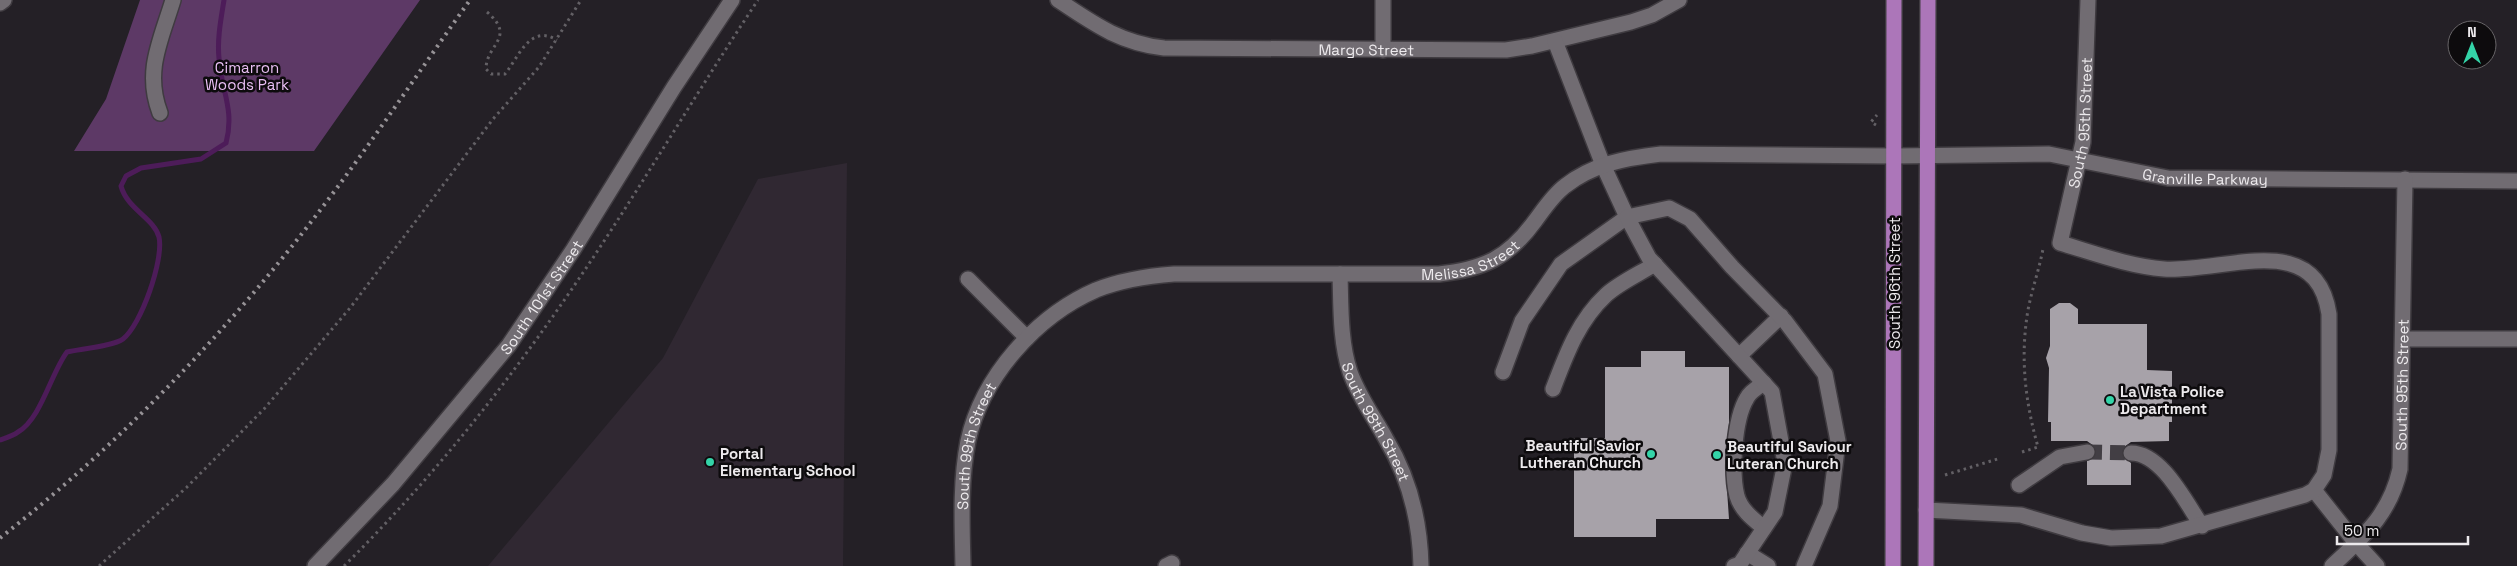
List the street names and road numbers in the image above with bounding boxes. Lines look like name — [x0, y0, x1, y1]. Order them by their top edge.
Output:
street label: Margo Street — [1318, 39, 1414, 59]
street label: South 95th Street — [2063, 57, 2095, 190]
street label: Granville Parkway — [2141, 164, 2268, 188]
street label: South 96th Street — [1885, 217, 1904, 349]
street label: Melissa Street — [1421, 235, 1523, 284]
street label: South 101st Street — [496, 236, 587, 358]
street label: South 95th Street — [2391, 319, 2412, 451]
street label: South 98th Street — [1338, 360, 1415, 484]
street label: South 99th Street — [953, 378, 1000, 510]

